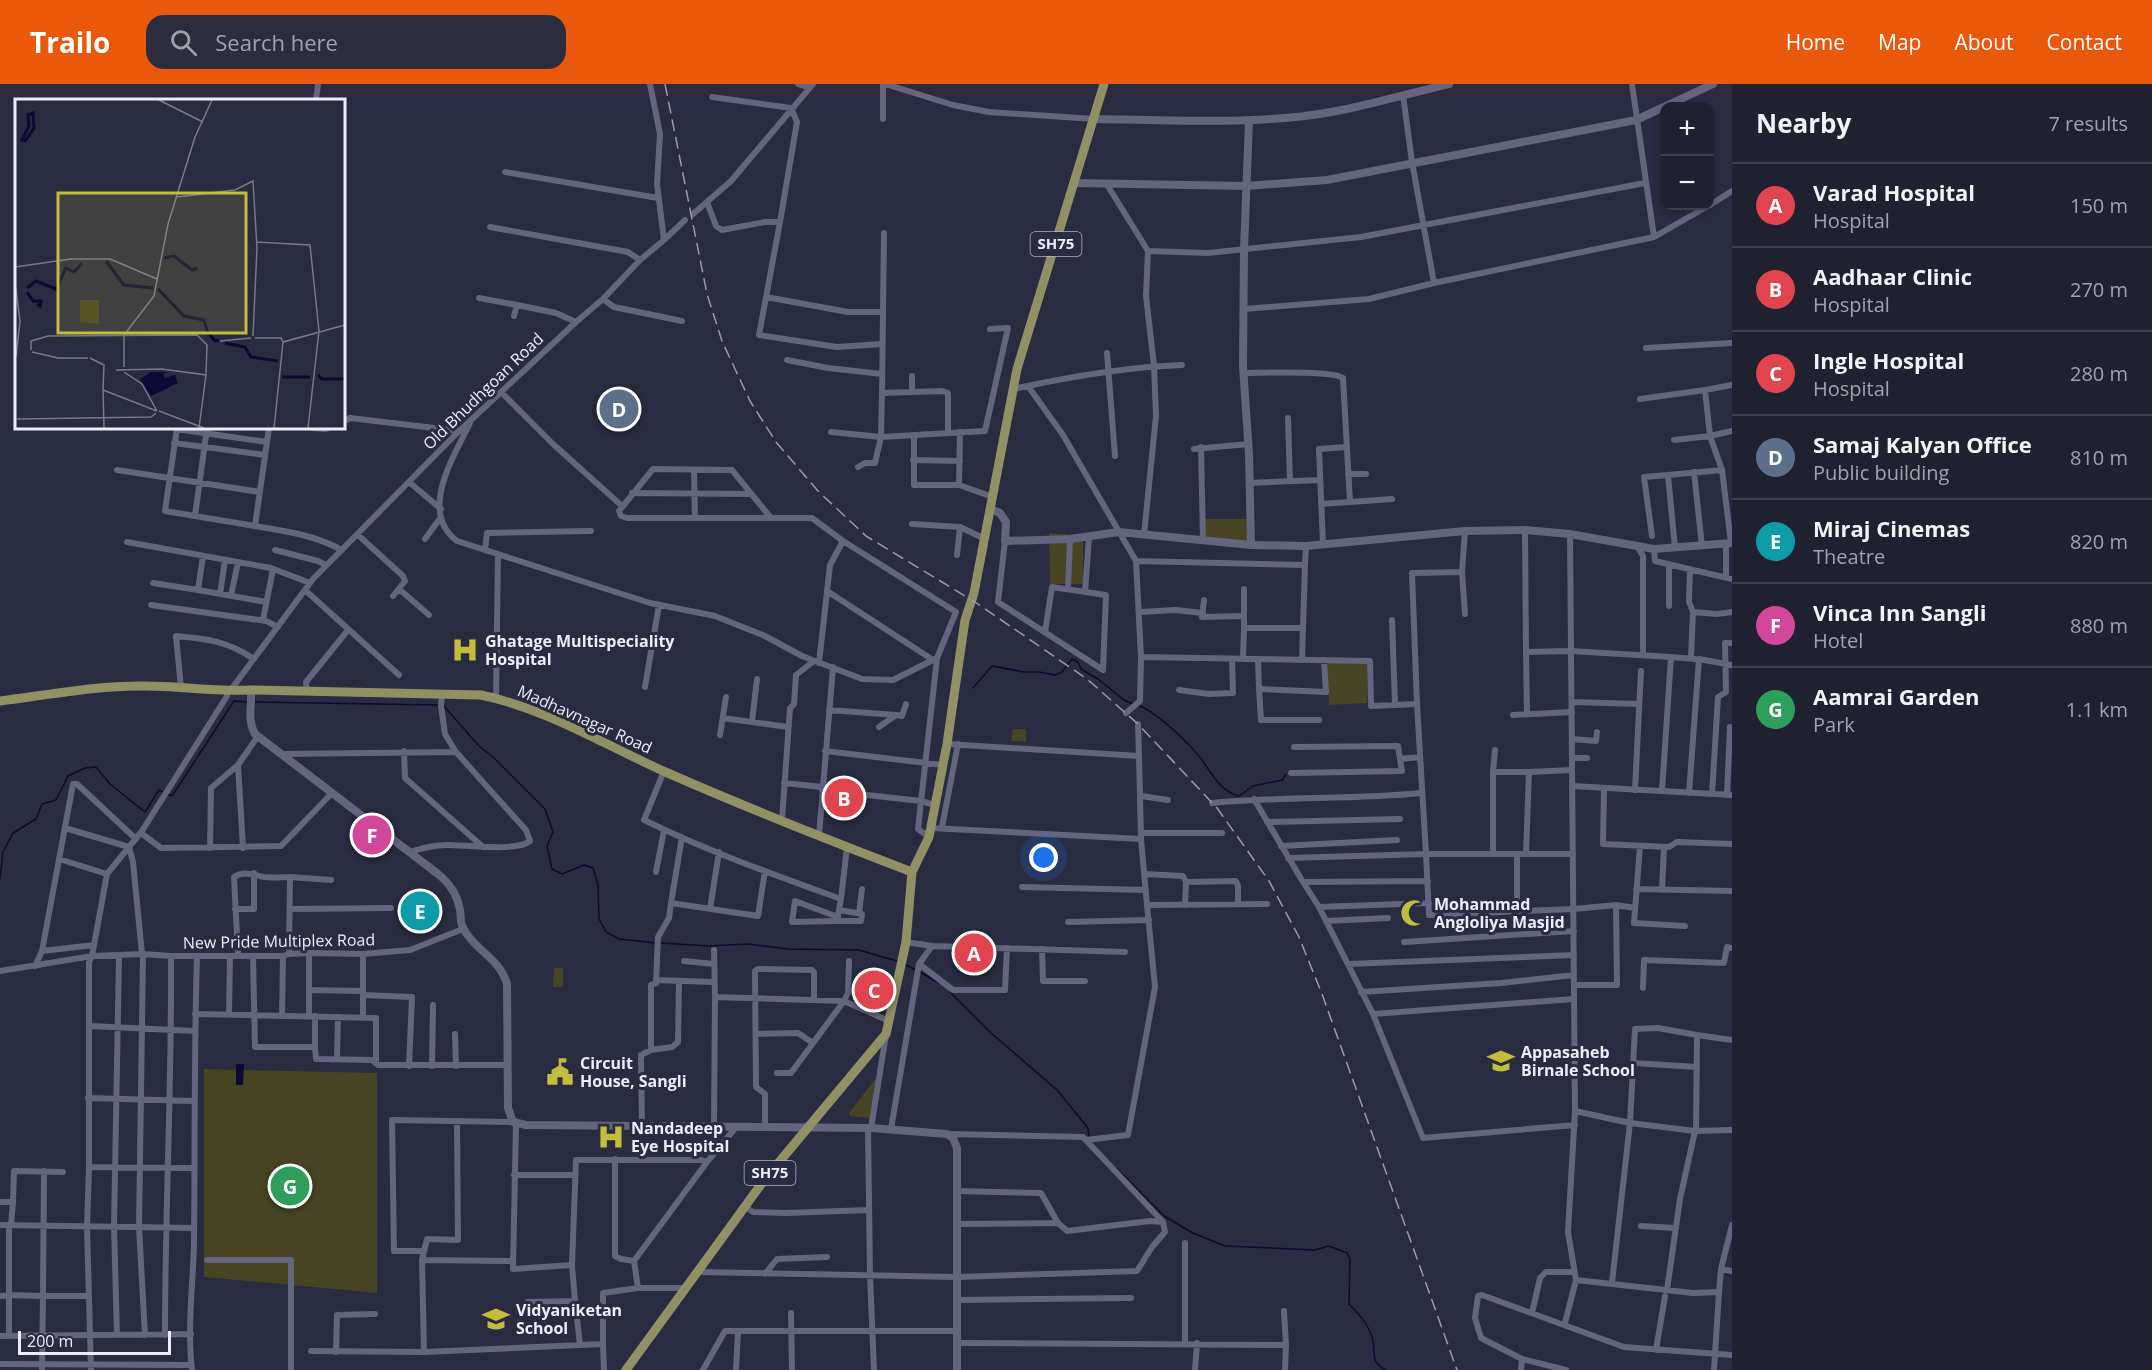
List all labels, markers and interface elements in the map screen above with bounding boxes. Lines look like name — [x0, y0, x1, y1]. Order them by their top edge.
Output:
search box — [146, 15, 566, 69]
text: Trailo — [30, 23, 110, 61]
icon: search — [167, 26, 200, 59]
text: Search here — [215, 27, 338, 57]
text: Home — [1786, 28, 1845, 56]
text: Map — [1878, 28, 1921, 56]
text: About — [1954, 28, 2014, 56]
text: Contact — [2047, 28, 2122, 56]
inset map — [15, 99, 345, 429]
map controls — [1660, 102, 1714, 210]
button: + — [1660, 102, 1714, 156]
text: Nearby — [1756, 105, 1851, 141]
text: 7 results — [2048, 110, 2128, 137]
button: − — [1660, 156, 1714, 210]
text: Varad Hospital — [1813, 177, 1975, 207]
text: A — [1769, 192, 1782, 219]
text: 150 m — [2070, 192, 2128, 219]
text: Hospital — [1813, 207, 1890, 234]
road number: SH75 — [1030, 232, 1082, 256]
text: Aadhaar Clinic — [1813, 261, 1972, 291]
text: B — [1769, 276, 1782, 303]
text: 270 m — [2070, 276, 2128, 303]
text: Hospital — [1813, 291, 1890, 318]
street label: Old Bhudhgoan Road — [418, 328, 548, 454]
text: Ingle Hospital — [1813, 345, 1964, 375]
text: C — [1769, 360, 1782, 387]
text: 280 m — [2070, 360, 2128, 387]
text: Hospital — [1813, 375, 1890, 402]
pin: D — [600, 386, 638, 432]
text: Samaj Kalyan Office — [1813, 429, 2032, 459]
text: D — [1768, 444, 1783, 471]
text: 810 m — [2070, 444, 2128, 471]
text: Public building — [1813, 459, 1949, 486]
text: Miraj Cinemas — [1813, 513, 1970, 543]
text: E — [1770, 528, 1781, 555]
text: 820 m — [2070, 528, 2128, 555]
text: Theatre — [1813, 543, 1885, 570]
text: Vinca Inn Sangli — [1813, 597, 1986, 627]
text: F — [1770, 612, 1781, 639]
text: 880 m — [2070, 612, 2128, 639]
text: Hotel — [1813, 627, 1863, 654]
place label: Ghatage Multispeciality Hospital — [485, 630, 675, 670]
hospital icon: Ghatage Multispeciality Hospital — [450, 635, 480, 665]
street label: Madhavnagar Road — [514, 679, 656, 759]
text: Aamrai Garden — [1813, 681, 1979, 711]
text: G — [1768, 696, 1783, 723]
text: 1.1 km — [2066, 696, 2128, 723]
text: Park — [1813, 711, 1855, 738]
pin: B — [824, 776, 864, 820]
pin: F — [352, 812, 392, 858]
your location — [1029, 843, 1058, 872]
pin: E — [400, 888, 440, 934]
place label: Mohammad Angloliya Masjid — [1434, 893, 1565, 933]
mosque icon: Mohammad Angloliya Masjid — [1399, 898, 1429, 928]
street label: New Pride Multiplex Road — [183, 928, 375, 954]
pin: A — [954, 930, 994, 976]
pin: C — [854, 968, 894, 1012]
place label: Appasaheb Birnale School — [1521, 1041, 1635, 1081]
school or university icon: Appasaheb Birnale School — [1486, 1046, 1516, 1076]
place label: Circuit House, Sangli — [580, 1052, 687, 1092]
public building icon: Circuit House, Sangli — [545, 1057, 575, 1087]
place label: Nandadeep Eye Hospital — [631, 1117, 729, 1157]
hospital icon: Nandadeep Eye Hospital — [596, 1122, 626, 1152]
road number: SH75 — [744, 1161, 796, 1185]
pin: G — [270, 1164, 310, 1208]
place label: Vidyaniketan School — [516, 1299, 622, 1339]
school or university icon: Vidyaniketan School — [481, 1304, 511, 1334]
scale bar — [18, 1328, 171, 1356]
text: 200 m — [27, 1330, 73, 1352]

